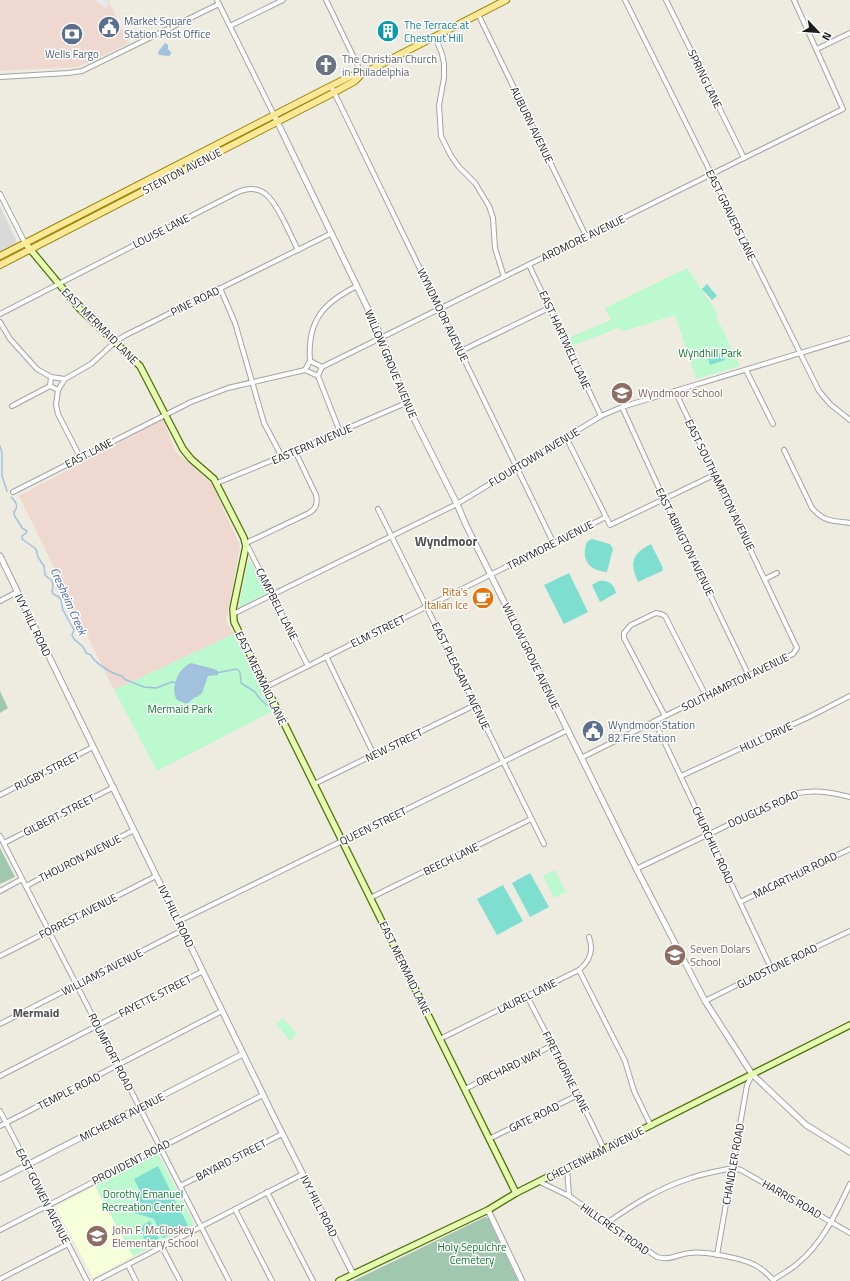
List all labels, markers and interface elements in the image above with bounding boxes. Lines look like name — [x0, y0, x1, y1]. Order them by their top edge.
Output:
north arrow — [798, 12, 838, 52]
place label: Market Square Station Post Office — [124, 13, 211, 42]
public building icon: Market Square Station Post Office — [96, 14, 122, 40]
place label: The Terrace at Chestnut Hill — [404, 17, 469, 46]
building icon: The Terrace at Chestnut Hill — [375, 18, 401, 44]
bank icon: Wells Fargo — [59, 21, 85, 47]
text: N — [818, 29, 836, 43]
place label: Wells Fargo — [45, 46, 99, 62]
street label: SPRING LANE — [684, 47, 726, 111]
place label: The Christian Church in Philadelphia — [342, 51, 437, 80]
church icon: The Christian Church in Philadelphia — [313, 52, 339, 78]
street label: AUBURN AVENUE — [507, 84, 557, 166]
street label: STENTON AVENUE — [139, 144, 225, 198]
street label: EAST GRAVERS LANE — [702, 167, 760, 263]
street label: LOUISE LANE — [130, 210, 192, 252]
street label: ARDMORE AVENUE — [538, 211, 628, 265]
street label: WYNDMOOR AVENUE — [413, 265, 473, 365]
street label: PINE ROAD — [168, 282, 222, 320]
street label: EAST MERMAID LANE — [58, 284, 142, 368]
street label: EAST HARTWELL LANE — [535, 288, 595, 392]
street label: WILLOW GROVE AVENUE — [361, 307, 421, 421]
park label: Wyndhill Park — [678, 345, 743, 361]
school or university icon: Wyndmoor School — [609, 380, 635, 406]
place label: Wyndmoor School — [638, 385, 723, 401]
street label: EAST SOUTHAMPTON AVENUE — [681, 417, 759, 553]
street label: EASTERN AVENUE — [269, 420, 355, 468]
street label: FLOURTOWN AVENUE — [485, 423, 583, 491]
street label: EAST LANE — [62, 434, 116, 472]
street label: EAST ABINGTON AVENUE — [652, 485, 718, 599]
street label: TRAYMORE AVENUE — [504, 516, 596, 574]
district label: Wyndmoor — [415, 531, 477, 551]
water label: Cresheim Creek — [46, 564, 93, 639]
street label: CAMPBELL LANE — [252, 565, 302, 643]
place label: Rita's Italian Ice — [424, 584, 468, 613]
cafe icon: Rita's Italian Ice — [470, 585, 496, 611]
street label: IVY HILL ROAD — [11, 591, 55, 659]
street label: WILLOW GROVE AVENUE — [498, 600, 564, 712]
street label: ELM STREET — [348, 611, 408, 651]
street label: EAST PLEASANT AVENUE — [428, 619, 494, 733]
street label: EAST MERMAID LANE — [231, 629, 291, 727]
street label: SOUTHAMPTON AVENUE — [679, 649, 791, 715]
park label: Mermaid Park — [148, 701, 213, 717]
place label: Wyndmoor Station 82 Fire Station — [608, 717, 695, 746]
public building icon: Wyndmoor Station 82 Fire Station — [580, 718, 606, 744]
street label: HULL DRIVE — [737, 718, 795, 756]
street label: NEW STREET — [363, 724, 426, 766]
street label: RUGBY STREET — [11, 747, 83, 794]
street label: DOUGLAS ROAD — [725, 786, 801, 832]
street label: GILBERT STREET — [20, 790, 98, 840]
street label: QUEEN STREET — [337, 803, 409, 849]
street label: CHURCHILL ROAD — [688, 804, 738, 886]
street label: THOURON AVENUE — [36, 830, 124, 886]
street label: BEECH LANE — [421, 839, 481, 879]
street label: MACARTHUR ROAD — [750, 848, 840, 902]
street label: IVY HILL ROAD — [154, 882, 198, 950]
street label: FORREST AVENUE — [36, 889, 120, 943]
street label: EAST MERMAID LANE — [375, 919, 435, 1017]
street label: GLADSTONE ROAD — [734, 940, 820, 992]
place label: Seven Dolars School — [690, 941, 750, 970]
school or university icon: Seven Dolars School — [662, 942, 688, 968]
street label: WILLIAMS AVENUE — [59, 945, 145, 999]
street label: FAYETTE STREET — [116, 971, 194, 1021]
street label: LAUREL LANE — [494, 975, 560, 1017]
district label: Mermaid — [13, 1003, 59, 1022]
street label: ROUMFORT ROAD — [84, 1010, 138, 1094]
street label: FIRETHORNE LANE — [538, 1028, 594, 1116]
street label: ORCHARD WAY — [473, 1044, 545, 1090]
street label: TEMPLE ROAD — [35, 1068, 103, 1114]
street label: MICHENER AVENUE — [77, 1089, 167, 1145]
street label: GATE ROAD — [506, 1098, 562, 1136]
street label: CHELTENHAM AVENUE — [543, 1122, 647, 1186]
street label: CHANDLER ROAD — [718, 1122, 748, 1206]
street label: PROVIDENT ROAD — [89, 1135, 173, 1189]
street label: BAYARD STREET — [193, 1135, 269, 1185]
street label: EAST GOWEN AVENUE — [12, 1145, 74, 1247]
street label: IVY HILL ROAD — [296, 1172, 342, 1240]
street label: HARRIS ROAD — [759, 1176, 825, 1222]
park label: Dorothy Emanuel Recreation Center — [102, 1186, 185, 1215]
street label: HILLCREST ROAD — [577, 1199, 653, 1259]
place label: John F. McCloskey Elementary School — [112, 1222, 199, 1251]
school or university icon: John F. McCloskey Elementary School — [84, 1223, 110, 1249]
park label: Holy Sepulchre Cemetery — [437, 1239, 507, 1268]

